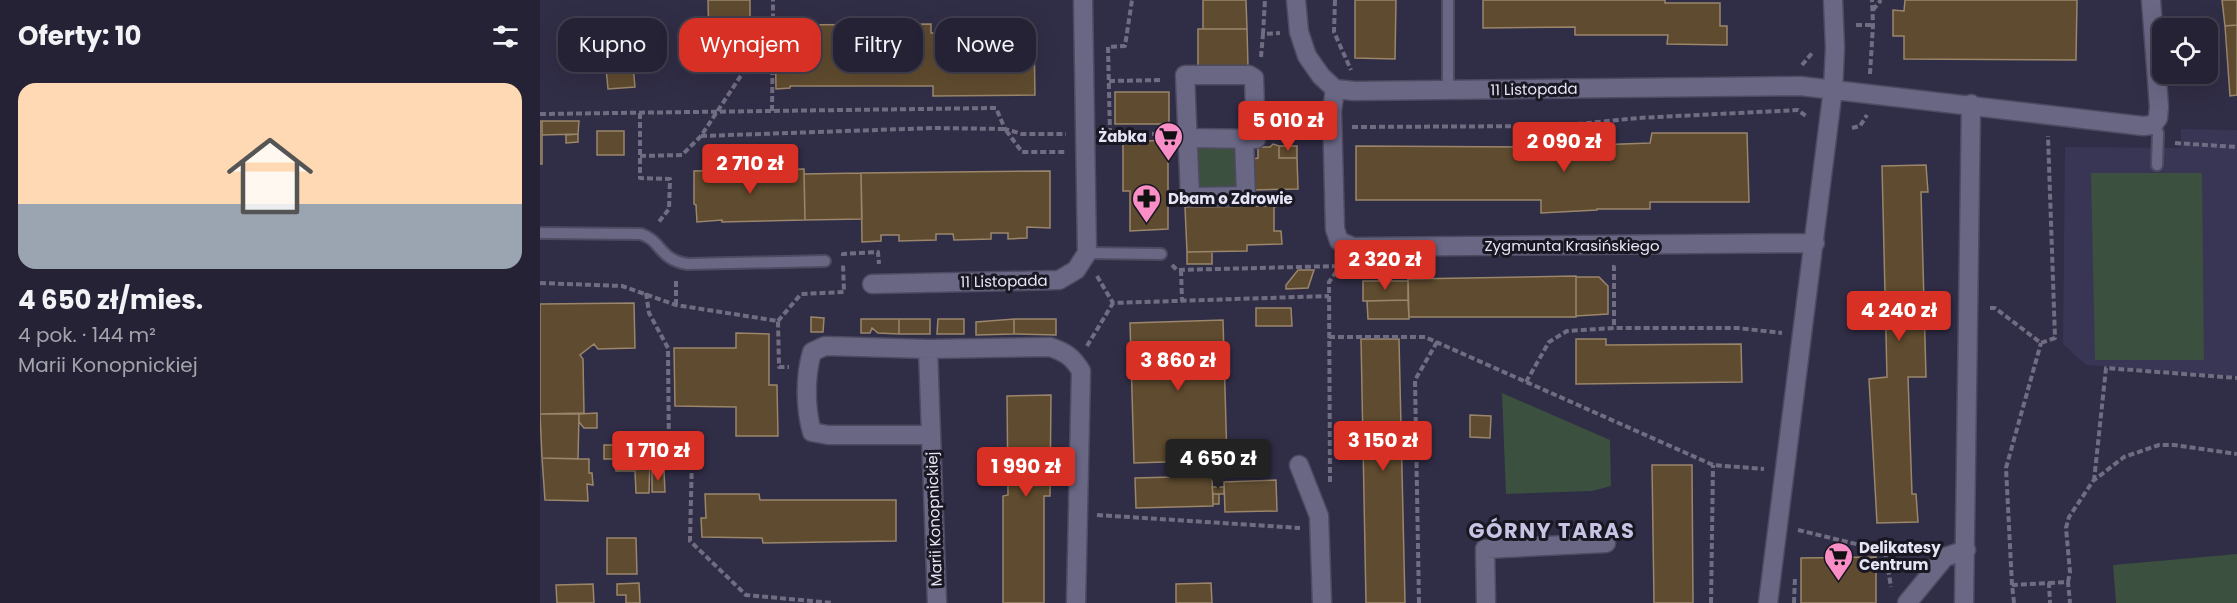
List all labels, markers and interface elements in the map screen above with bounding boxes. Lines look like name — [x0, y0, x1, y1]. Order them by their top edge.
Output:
text: Oferty: 10 — [18, 18, 142, 54]
chip: Kupno — [558, 18, 667, 72]
chip: Wynajem — [679, 18, 821, 72]
chip: Filtry — [833, 18, 923, 72]
chip: Nowe — [935, 18, 1036, 72]
map controls — [2152, 18, 2218, 84]
button: locate — [2152, 18, 2218, 84]
icon: filters — [489, 20, 522, 53]
street label: 11 Listopada — [1490, 78, 1578, 100]
pin: 5 010 zł — [1226, 101, 1350, 152]
text: 5 010 zł — [1252, 106, 1324, 134]
supermarket icon: Żabka — [1152, 120, 1184, 162]
icon: home — [216, 122, 324, 230]
pin: 2 090 zł — [1502, 122, 1626, 173]
place label: Żabka — [1098, 126, 1147, 147]
text: 2 090 zł — [1527, 127, 1601, 155]
pin: 2 710 zł — [688, 144, 812, 195]
text: 2 710 zł — [716, 149, 784, 177]
pharmacy icon: Dbam o Zdrowie — [1131, 182, 1163, 224]
place label: Dbam o Zdrowie — [1168, 188, 1293, 209]
street label: Zygmunta Krasińskiego — [1484, 235, 1660, 256]
pin: 2 320 zł — [1323, 240, 1447, 291]
text: 2 320 zł — [1349, 245, 1421, 273]
street label: 11 Listopada — [960, 270, 1048, 292]
text: 4 650 zł/mies. — [18, 282, 203, 318]
pin: 4 240 zł — [1837, 291, 1961, 342]
text: 4 240 zł — [1861, 296, 1937, 324]
text: 4 pok. · 144 m² — [18, 321, 156, 349]
pin: 3 860 zł — [1116, 341, 1240, 392]
text: 3 860 zł — [1140, 346, 1216, 374]
text: Marii Konopnickiej — [18, 351, 198, 379]
pin: 3 150 zł — [1321, 421, 1445, 472]
text: 3 150 zł — [1348, 426, 1418, 454]
pin: 1 710 zł — [596, 431, 720, 482]
text: 1 710 zł — [626, 436, 690, 464]
pin: 4 650 zł — [1156, 439, 1280, 490]
text: 4 650 zł — [1179, 444, 1257, 472]
pin: 1 990 zł — [964, 447, 1088, 498]
street label: Marii Konopnickiej — [921, 451, 947, 587]
text: 1 990 zł — [991, 452, 1061, 480]
district label: GÓRNY TARAS — [1468, 516, 1636, 545]
place label: Delikatesy Centrum — [1859, 537, 1941, 575]
supermarket icon: Delikatesy Centrum — [1822, 540, 1854, 582]

